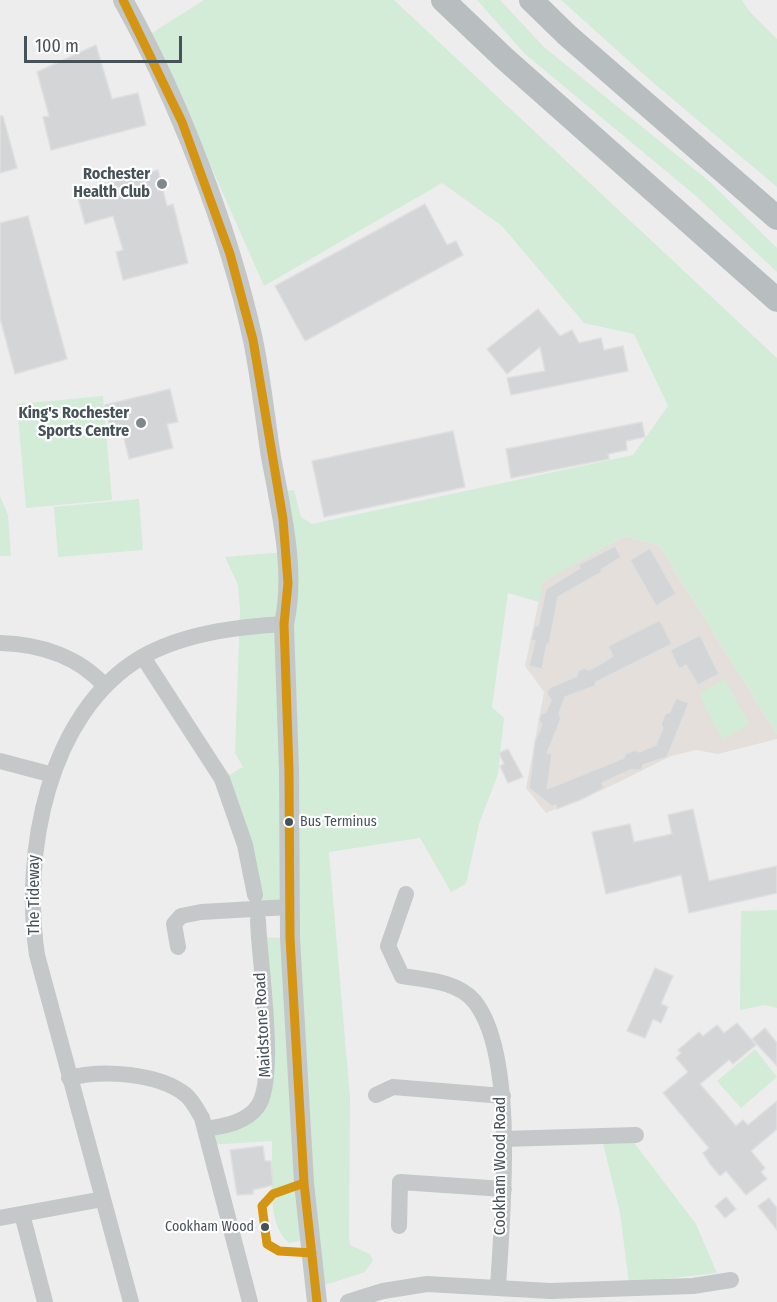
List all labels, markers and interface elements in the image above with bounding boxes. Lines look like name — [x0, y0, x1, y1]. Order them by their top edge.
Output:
scale bar — [27, 24, 184, 62]
text: 100 m — [35, 35, 79, 57]
place label: Rochester Health Club — [73, 165, 150, 203]
marker: Rochester Health Club — [155, 177, 169, 191]
place label: King's Rochester Sports Centre — [18, 404, 129, 442]
marker: King's Rochester Sports Centre — [134, 416, 148, 430]
place label: Bus Terminus — [300, 814, 377, 830]
marker: Bus Terminus — [283, 816, 295, 828]
street label: The Tideway — [25, 855, 45, 935]
street label: Maidstone Road — [251, 972, 275, 1078]
street label: Cookham Wood Road — [491, 1097, 511, 1235]
place label: Cookham Wood — [165, 1219, 254, 1235]
marker: Cookham Wood — [259, 1221, 271, 1233]

